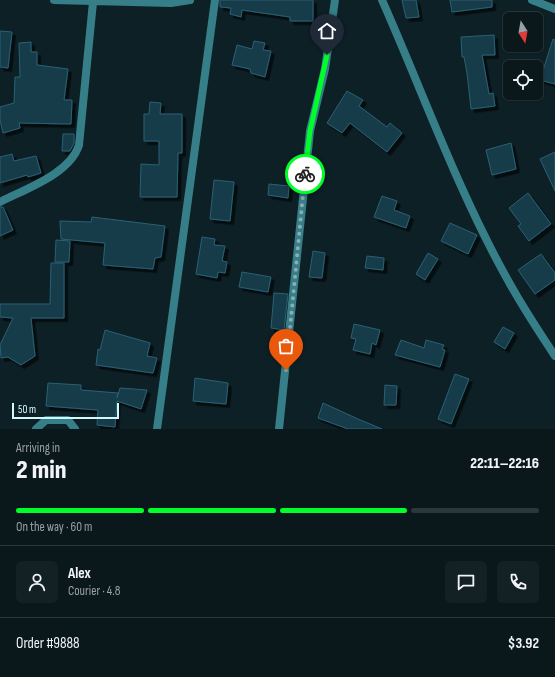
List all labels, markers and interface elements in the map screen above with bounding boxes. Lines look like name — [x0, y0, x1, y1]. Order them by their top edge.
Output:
north arrow — [503, 12, 543, 52]
map controls — [503, 12, 543, 100]
pin — [310, 14, 344, 55]
icon: home — [316, 20, 338, 42]
button: locate — [503, 60, 543, 100]
courier — [285, 154, 325, 194]
icon: bike — [294, 163, 316, 185]
pin — [269, 329, 303, 370]
icon: bag — [275, 335, 297, 357]
scale bar — [12, 401, 119, 420]
text: 50 m — [18, 403, 36, 416]
text: Arriving in — [16, 440, 60, 456]
text: 22:11–22:16 — [470, 454, 539, 473]
text: 2 min — [16, 455, 66, 486]
text: On the way · 60 m — [16, 519, 92, 535]
button: person — [16, 561, 58, 603]
button: chat — [445, 561, 487, 603]
button: phone — [497, 561, 539, 603]
text: Alex — [68, 564, 91, 583]
text: Courier · 4.8 — [68, 583, 120, 599]
text: Order #9888 — [16, 634, 80, 653]
text: $3.92 — [508, 634, 539, 653]

